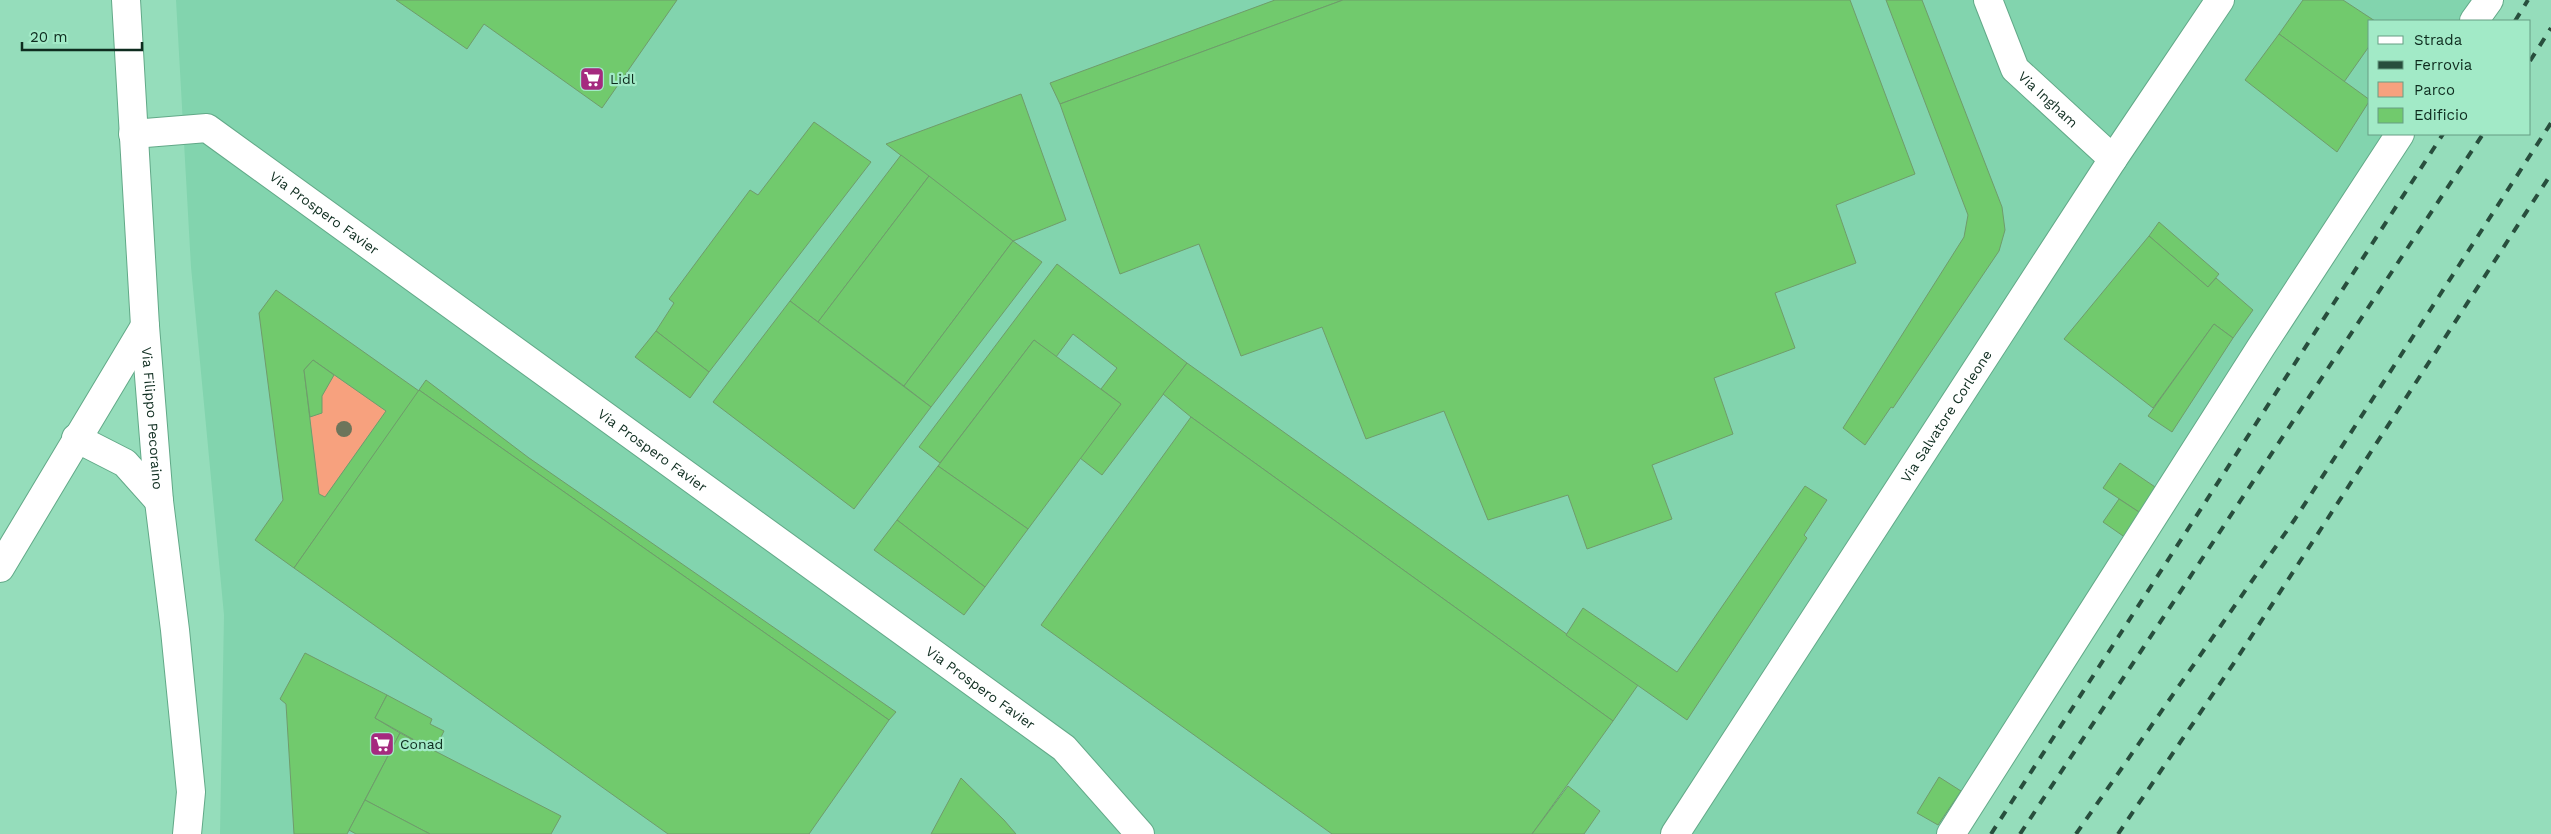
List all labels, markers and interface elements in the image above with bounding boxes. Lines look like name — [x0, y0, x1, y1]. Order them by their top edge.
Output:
scale bar — [22, 20, 142, 52]
legend — [2368, 20, 2531, 135]
text: 20 m — [30, 28, 68, 46]
text: Strada — [2414, 31, 2463, 49]
text: Ferrovia — [2414, 56, 2473, 74]
supermarket icon: Lidl — [579, 66, 605, 92]
street label: Via Ingham — [2015, 68, 2081, 131]
place label: Lidl — [610, 71, 636, 87]
text: Parco — [2414, 81, 2455, 99]
text: Edificio — [2414, 106, 2468, 124]
street label: Via Prospero Favier — [267, 168, 382, 258]
street label: Via Filippo Pecoraino — [139, 346, 166, 490]
street label: Via Salvatore Corleone — [1897, 347, 1995, 485]
street label: Via Prospero Favier — [595, 405, 710, 495]
street label: Via Prospero Favier — [923, 643, 1039, 733]
supermarket icon: Conad — [369, 731, 395, 757]
place label: Conad — [400, 736, 443, 752]

